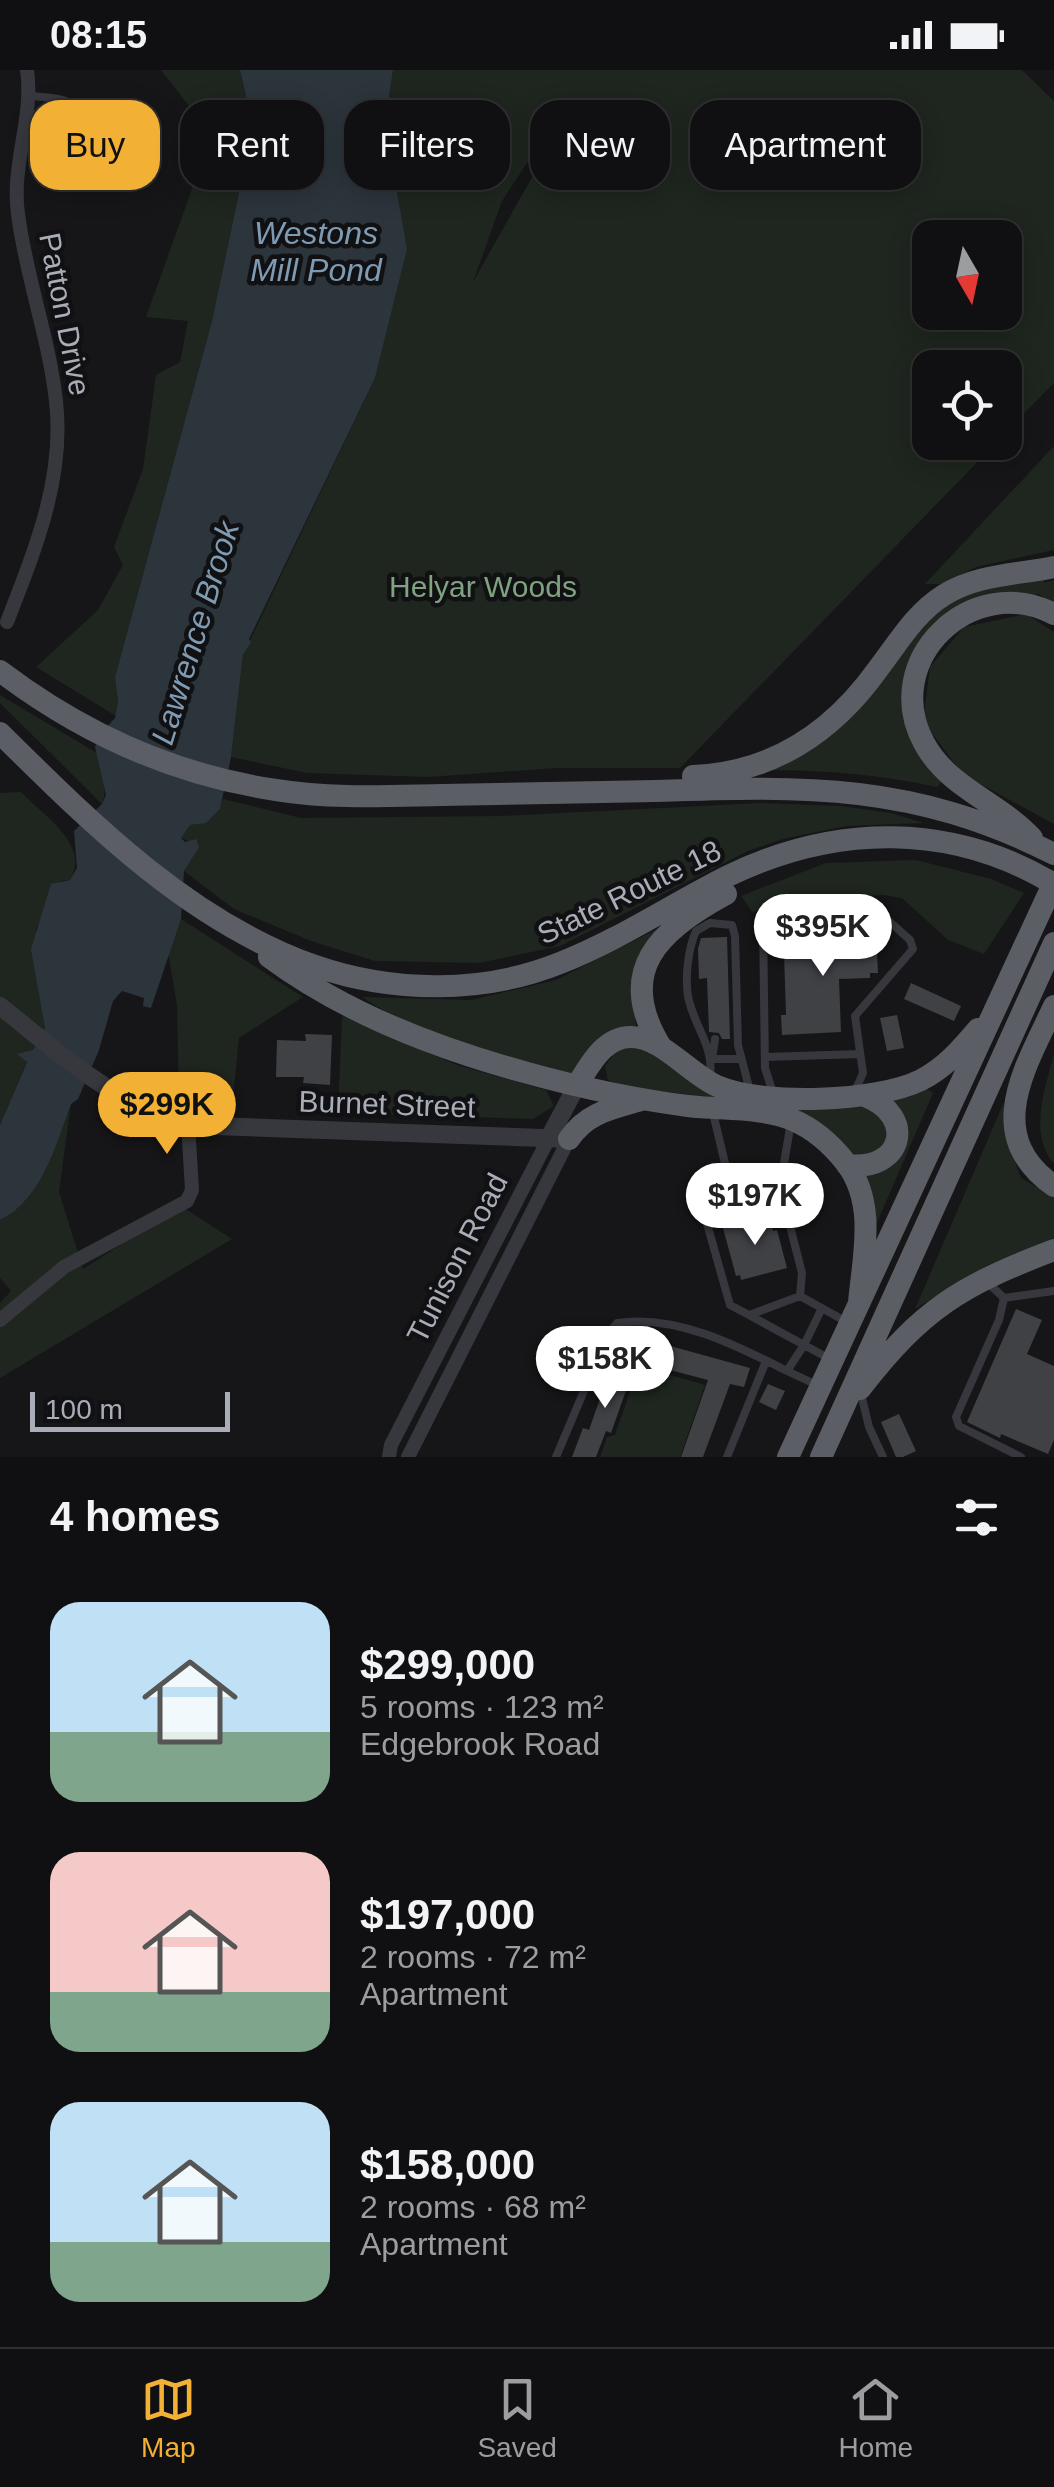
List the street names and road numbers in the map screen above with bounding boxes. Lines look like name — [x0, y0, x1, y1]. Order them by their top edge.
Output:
street label: Patton Drive — [33, 230, 97, 398]
street label: State Route 18 — [532, 833, 726, 951]
street label: Burnet Street — [298, 1084, 477, 1124]
street label: Tunison Road — [400, 1168, 514, 1348]

